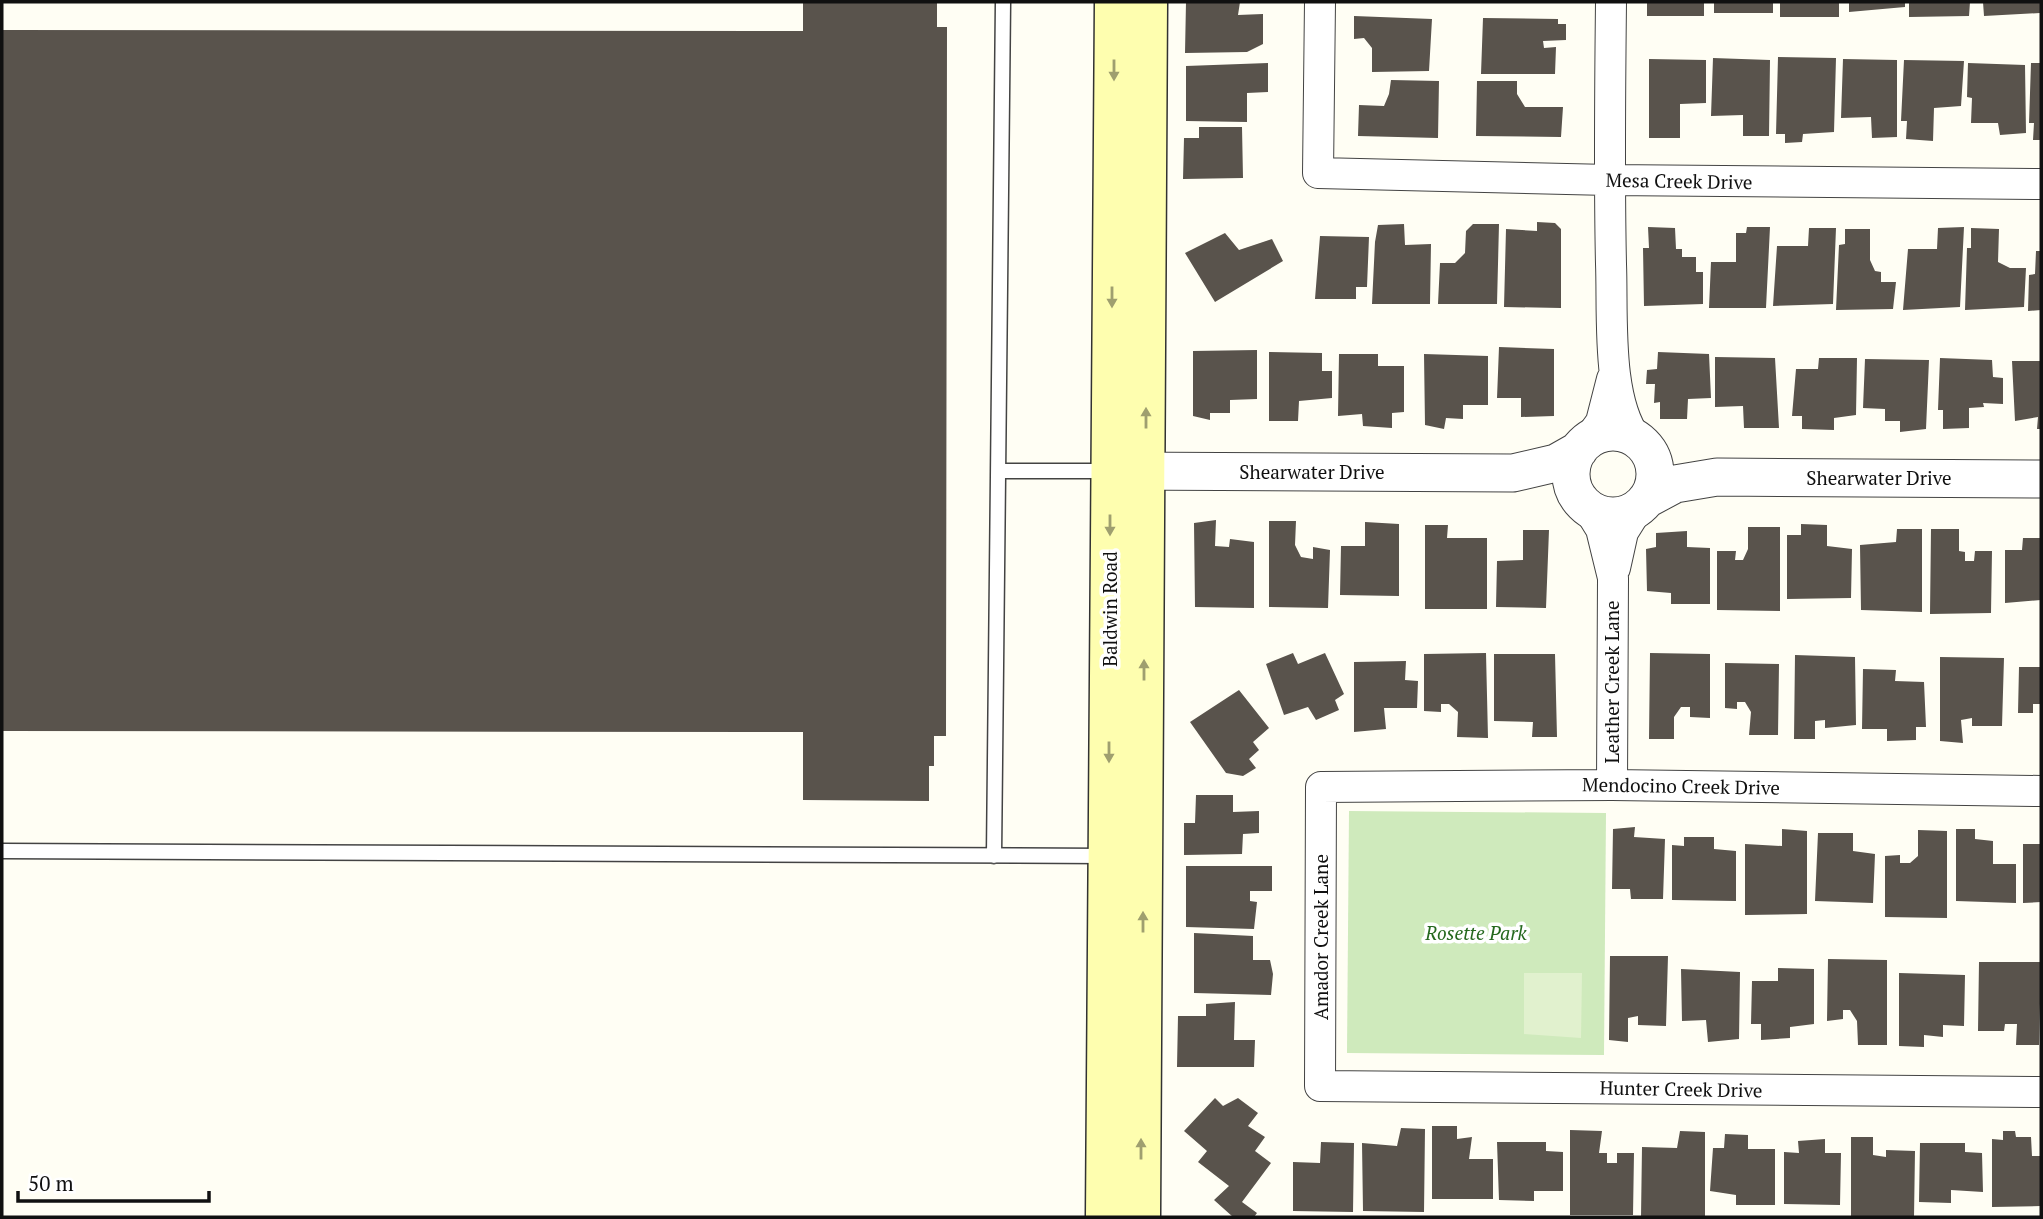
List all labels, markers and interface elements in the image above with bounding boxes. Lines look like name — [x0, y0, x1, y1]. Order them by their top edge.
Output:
one-way arrow — [1108, 59, 1120, 81]
street label: Mesa Creek Drive — [1605, 167, 1753, 194]
one-way arrow — [1106, 287, 1118, 309]
one-way arrow — [1140, 406, 1152, 428]
street label: Shearwater Drive — [1239, 459, 1385, 484]
street label: Shearwater Drive — [1806, 465, 1952, 490]
one-way arrow — [1104, 514, 1116, 536]
street label: Baldwin Road — [1097, 551, 1122, 667]
street label: Leather Creek Lane — [1599, 600, 1624, 764]
one-way arrow — [1138, 658, 1150, 680]
one-way arrow — [1103, 742, 1115, 764]
street label: Mendocino Creek Drive — [1582, 771, 1780, 800]
street label: Amador Creek Lane — [1308, 854, 1333, 1020]
one-way arrow — [1137, 910, 1149, 932]
park label: Rosette Park — [1424, 920, 1528, 945]
street label: Hunter Creek Drive — [1599, 1075, 1763, 1102]
one-way arrow — [1135, 1138, 1147, 1160]
scale bar — [18, 1160, 208, 1204]
text: 50 m — [28, 1169, 74, 1197]

